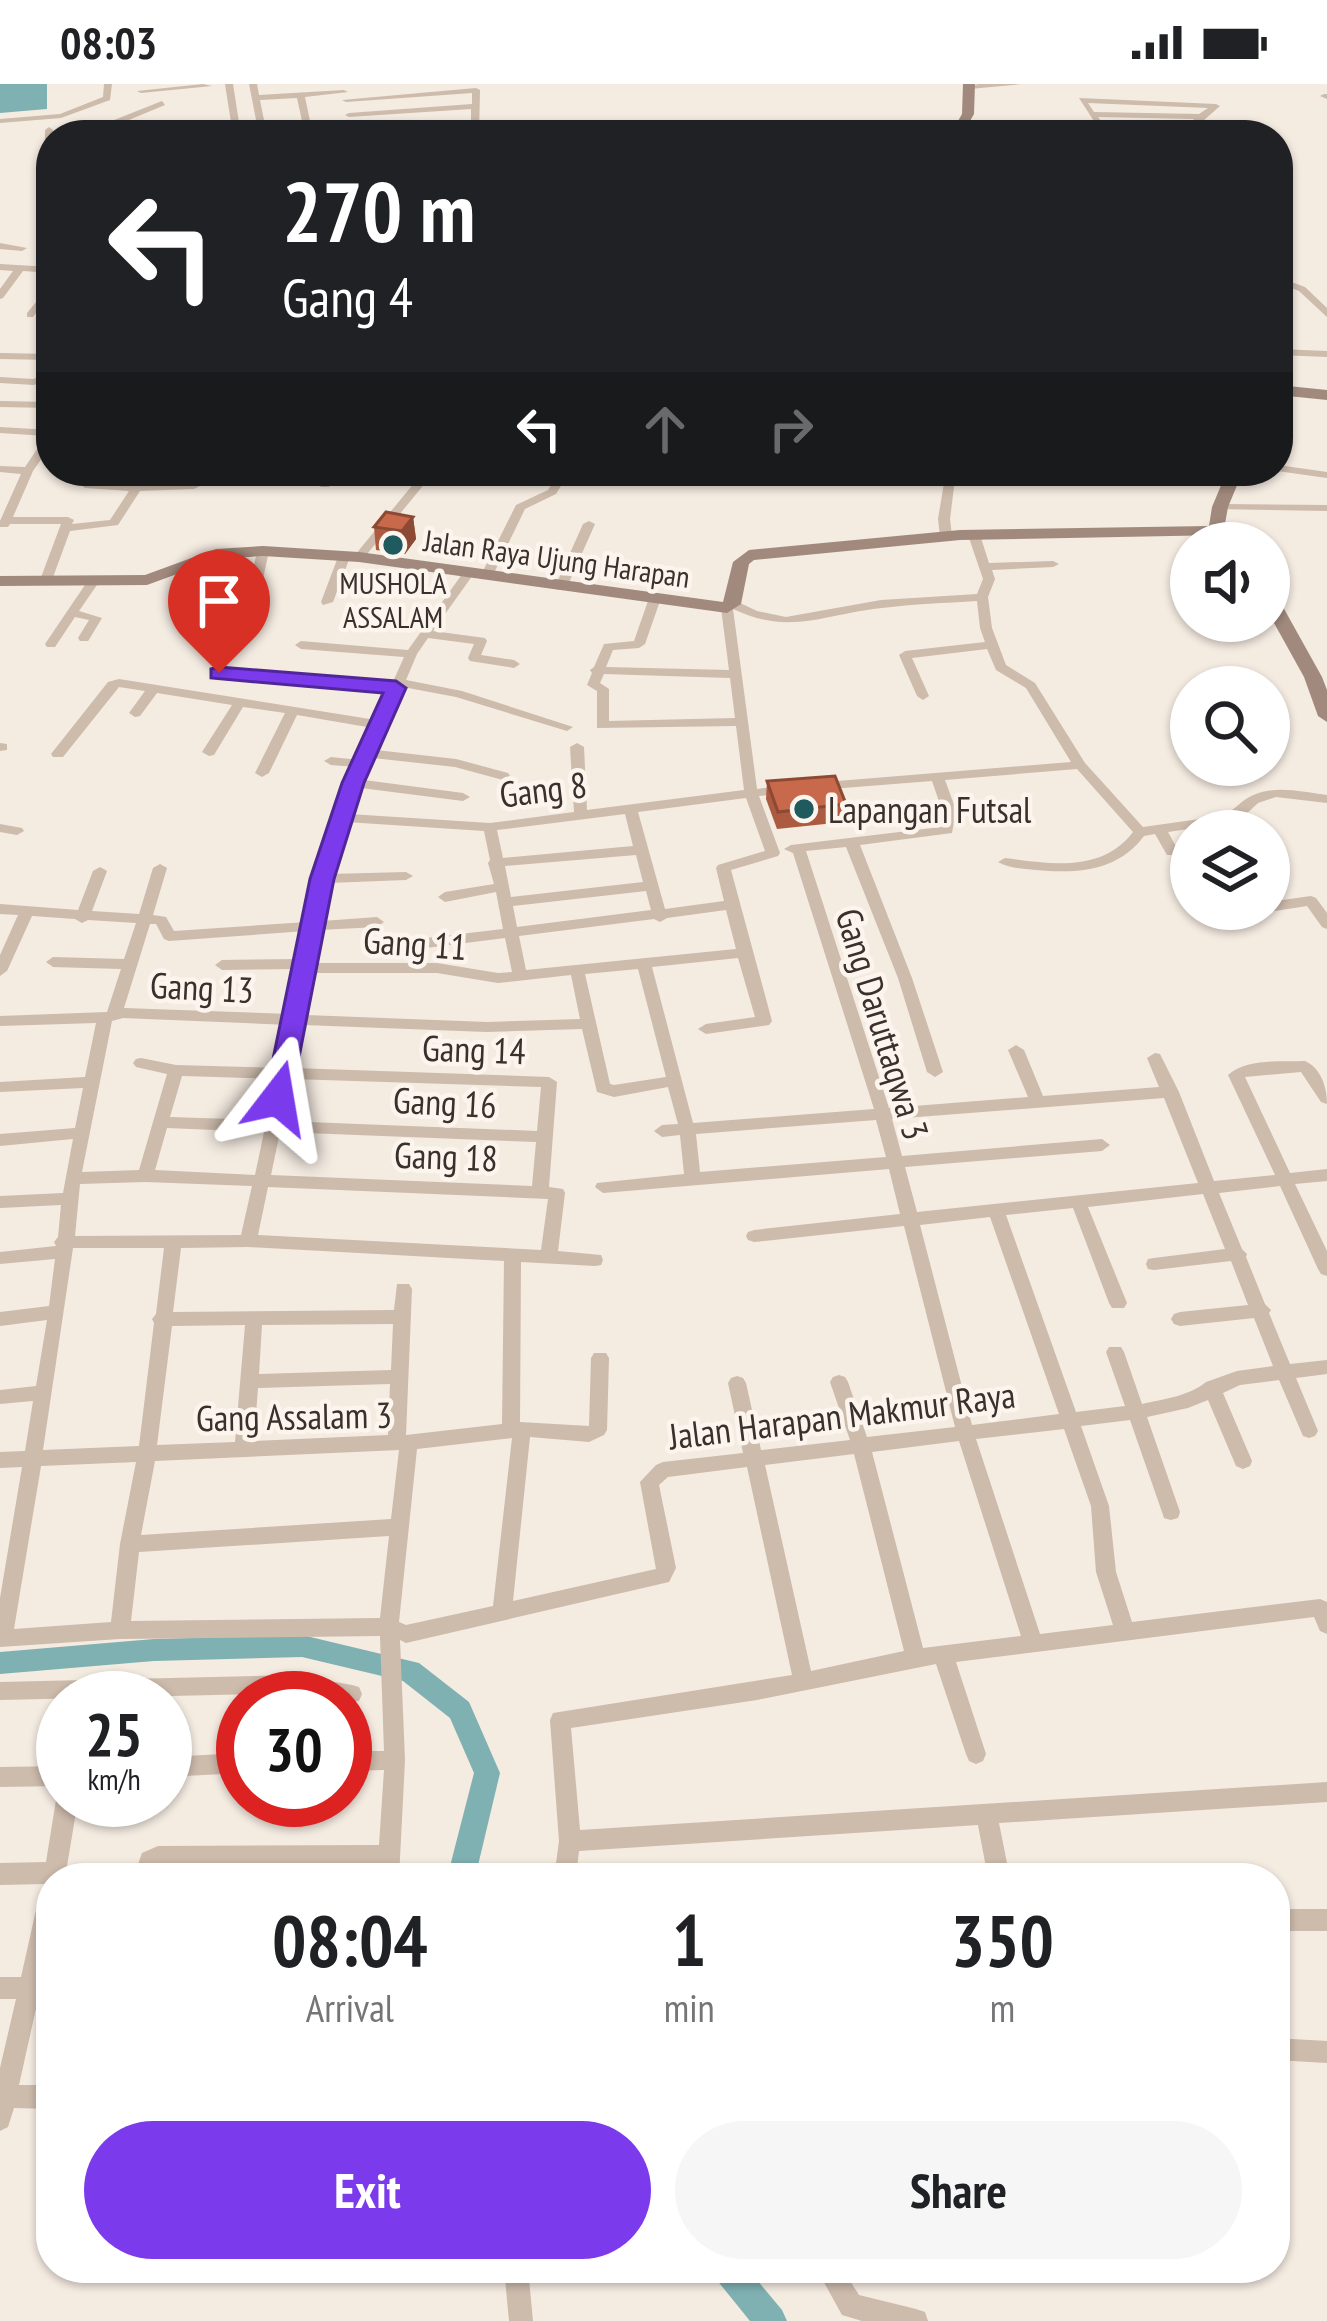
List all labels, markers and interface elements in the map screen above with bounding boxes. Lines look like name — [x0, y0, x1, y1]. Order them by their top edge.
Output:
text: 08:03 — [60, 13, 157, 71]
text: 270 m — [282, 156, 475, 265]
icon: left — [84, 168, 240, 324]
text: Gang 4 — [282, 262, 413, 332]
icon: left — [506, 396, 572, 462]
icon: ahead — [632, 396, 698, 462]
icon: right — [758, 396, 824, 462]
street label: Jalan Raya Ujung Harapan — [421, 520, 692, 596]
map controls — [1170, 522, 1290, 930]
button: sound — [1170, 522, 1290, 642]
marker: MUSHOLA ASSALAM — [380, 532, 406, 558]
pin — [168, 550, 270, 673]
place label: MUSHOLA ASSALAM — [340, 563, 447, 636]
icon: arrive — [186, 568, 252, 634]
button: search — [1170, 666, 1290, 786]
street label: Gang 8 — [497, 760, 589, 818]
place label: Lapangan Futsal — [828, 786, 1032, 833]
marker: Lapangan Futsal — [791, 796, 817, 822]
button: layers — [1170, 810, 1290, 930]
street label: Gang Daruttaqwa 3 — [826, 903, 940, 1145]
street label: Gang 11 — [362, 916, 468, 970]
street label: Gang 13 — [149, 961, 255, 1013]
street label: Gang 14 — [421, 1024, 527, 1074]
position arrow — [215, 1035, 341, 1161]
street label: Gang 16 — [392, 1076, 498, 1128]
street label: Gang 18 — [393, 1131, 499, 1181]
street label: Jalan Harapan Makmur Raya — [665, 1370, 1018, 1460]
street label: Gang Assalam 3 — [196, 1391, 392, 1441]
speed limit sign: 30 — [216, 1671, 372, 1827]
text: 25 — [85, 1695, 143, 1773]
text: km/h — [87, 1759, 141, 1798]
text: 08:04 — [272, 1893, 428, 1986]
text: 1 — [672, 1893, 706, 1986]
text: 350 — [951, 1893, 1054, 1986]
text: Arrival — [306, 1982, 394, 2033]
text: min — [664, 1982, 715, 2033]
text: m — [990, 1982, 1015, 2033]
button: Exit — [84, 2121, 651, 2259]
button: Share — [675, 2121, 1242, 2259]

